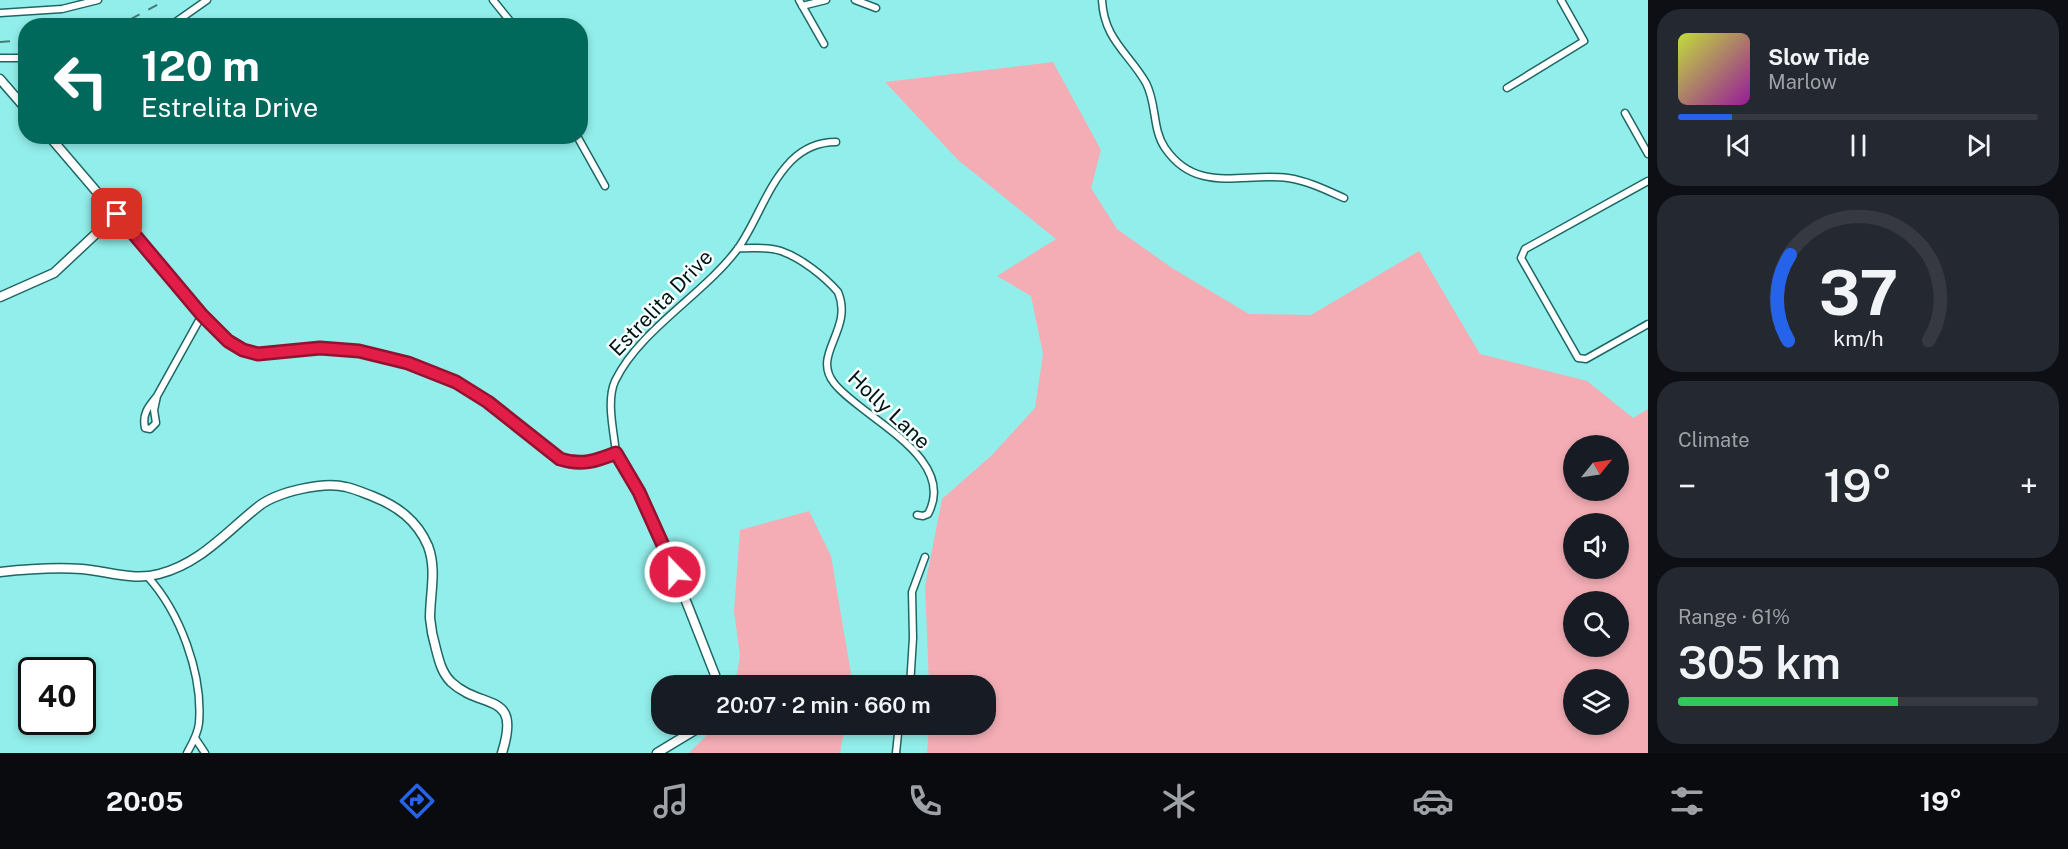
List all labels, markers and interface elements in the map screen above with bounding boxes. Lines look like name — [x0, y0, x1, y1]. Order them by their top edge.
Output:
text: 120 m — [141, 41, 260, 90]
icon: left — [42, 42, 120, 120]
text: Slow Tide — [1768, 44, 1870, 70]
text: Marlow — [1768, 70, 1837, 94]
text: Estrelita Drive — [141, 91, 318, 123]
icon: previous — [1722, 129, 1755, 162]
icon: pause — [1842, 129, 1875, 162]
icon: next — [1962, 129, 1995, 162]
pin — [91, 188, 142, 239]
icon: arrive — [100, 197, 133, 230]
street label: Estrelita Drive — [604, 244, 718, 361]
text: 37 — [1818, 256, 1898, 329]
text: km/h — [1833, 326, 1883, 351]
street label: Holly Lane — [843, 365, 936, 454]
text: Climate — [1678, 428, 1750, 452]
north arrow — [1563, 435, 1629, 501]
map controls — [1563, 435, 1629, 735]
text: 19° — [1824, 459, 1892, 512]
text: − — [1678, 467, 1696, 505]
text: + — [2020, 467, 2038, 505]
button: sound — [1563, 513, 1629, 579]
position arrow — [643, 540, 707, 604]
button: search — [1563, 591, 1629, 657]
text: Range · 61% — [1678, 605, 1790, 629]
text: 305 km — [1678, 636, 1841, 689]
speed limit sign: 40 — [18, 657, 96, 735]
button: layers — [1563, 669, 1629, 735]
text: 20:07 · 2 min · 660 m — [716, 692, 931, 718]
icon: directions — [396, 780, 438, 822]
icon: music — [650, 780, 692, 822]
icon: phone — [904, 780, 946, 822]
icon: climate — [1158, 780, 1200, 822]
icon: car — [1412, 780, 1454, 822]
icon: filters — [1666, 780, 1708, 822]
text: 20:05 — [106, 785, 183, 817]
text: 19° — [1920, 785, 1962, 817]

